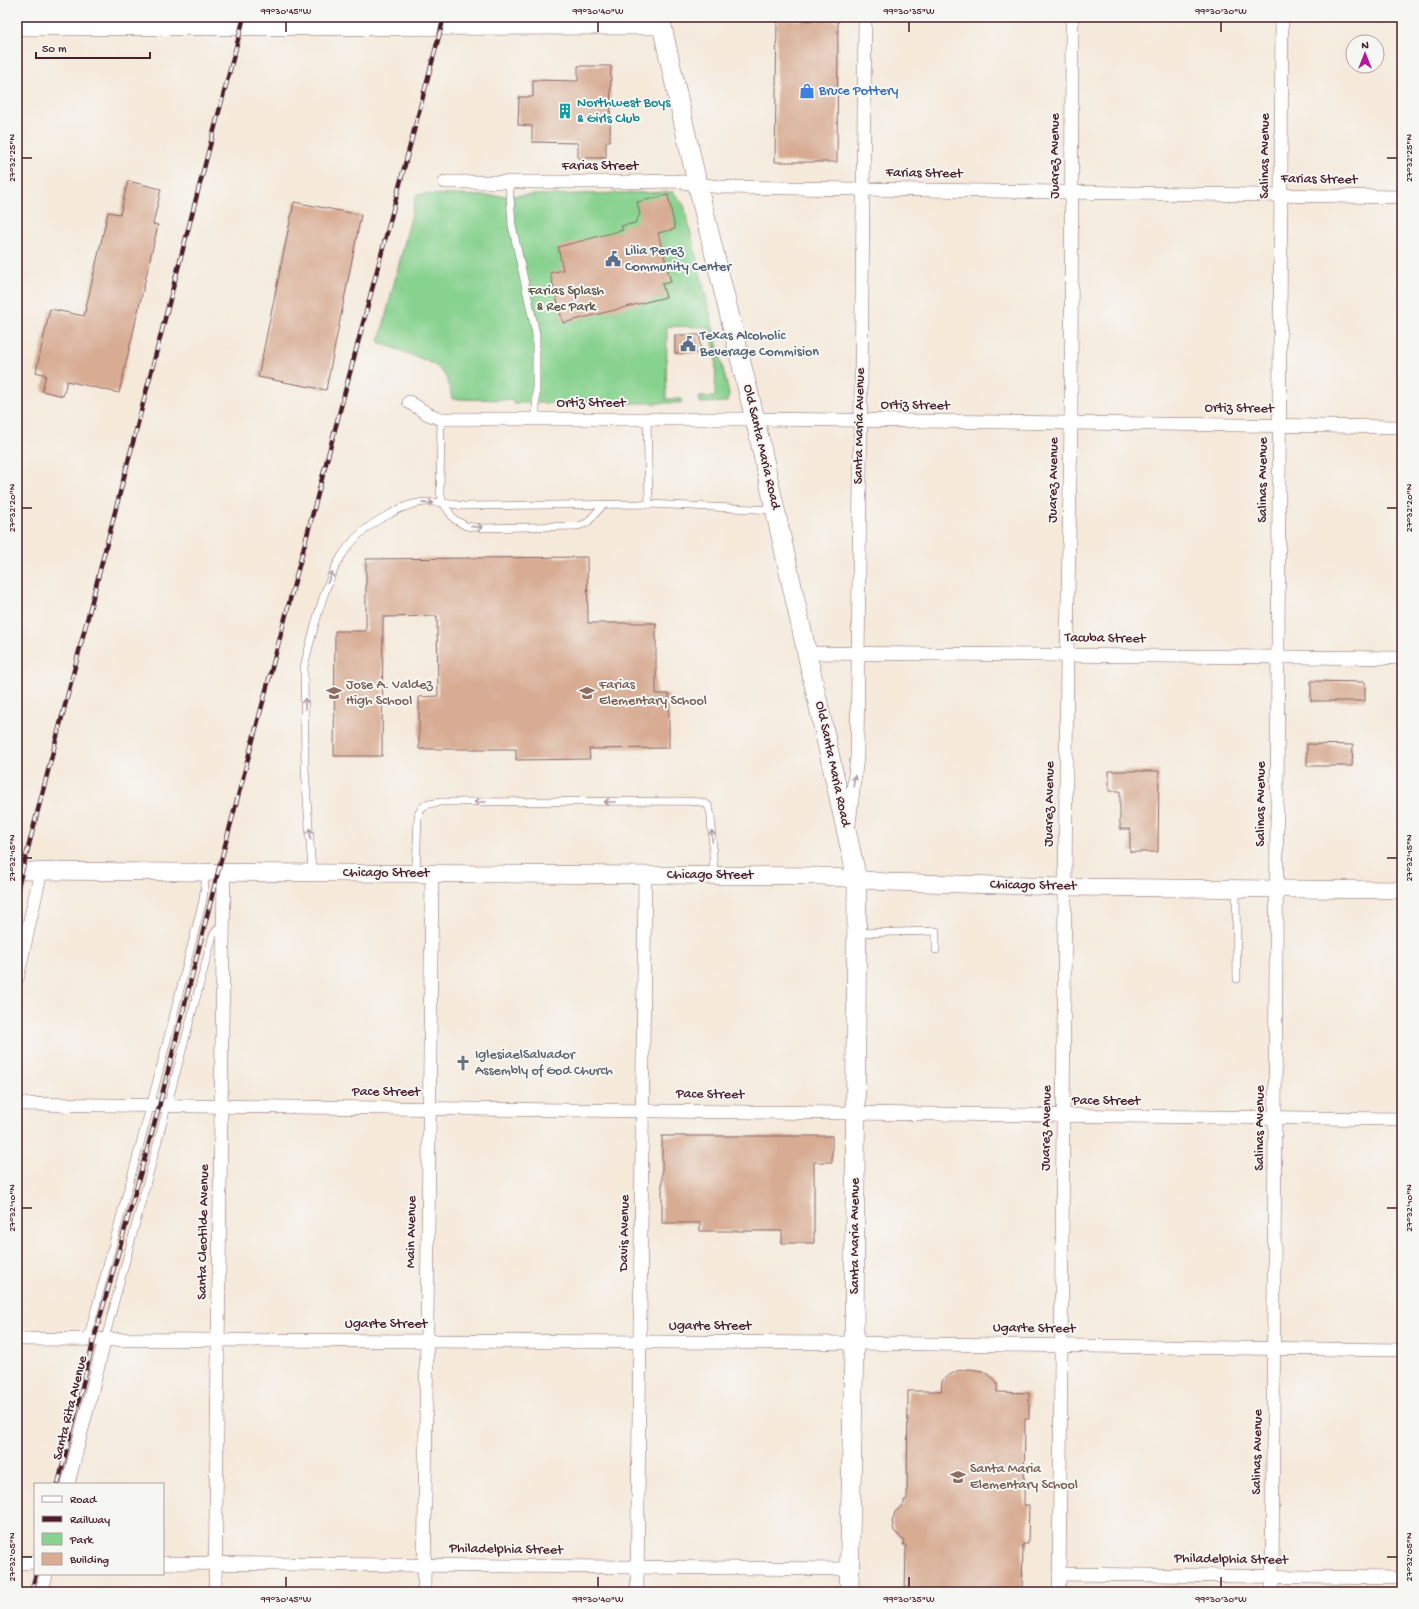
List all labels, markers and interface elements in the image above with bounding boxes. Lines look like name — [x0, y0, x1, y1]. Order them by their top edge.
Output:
text: 99°30'45"W — [260, 6, 312, 18]
text: 99°30'40"W — [572, 6, 624, 18]
text: 99°30'35"W — [882, 6, 935, 18]
text: 99°30'30"W — [1194, 6, 1247, 18]
scale bar — [36, 34, 150, 60]
north arrow — [1345, 34, 1385, 74]
text: N — [1361, 40, 1369, 52]
text: 50 m — [42, 43, 67, 57]
shop icon: Bruce Pottery — [798, 82, 816, 100]
place label: Bruce Pottery — [818, 83, 899, 100]
place label: Northwest Boys & Girls Club — [577, 95, 671, 128]
building icon: Northwest Boys & Girls Club — [556, 102, 574, 120]
street label: Juarez Avenue — [1047, 112, 1064, 199]
street label: Salinas Avenue — [1257, 113, 1274, 199]
text: 27°32'25"N — [7, 133, 19, 182]
text: 27°32'25"N — [1404, 133, 1416, 182]
street label: Farias Street — [561, 158, 640, 175]
street label: Farias Street — [885, 165, 964, 183]
street label: Farias Street — [1280, 171, 1359, 189]
place label: Lilia Perez Community Center — [625, 243, 732, 276]
public building icon: Lilia Perez Community Center — [604, 250, 622, 268]
park label: Farias Splash & Rec Park — [527, 283, 605, 316]
place label: Texas Alcoholic Beverage Commision — [699, 328, 819, 361]
public building icon: Texas Alcoholic Beverage Commision — [679, 335, 697, 353]
street label: Santa Maria Avenue — [850, 367, 870, 484]
street label: Old Santa Maria Road — [738, 383, 784, 513]
street label: Ortiz Street — [557, 395, 627, 412]
street label: Ortiz Street — [880, 397, 951, 415]
street label: Ortiz Street — [1204, 400, 1275, 418]
street label: Juarez Avenue — [1045, 436, 1063, 523]
street label: Salinas Avenue — [1255, 437, 1272, 523]
text: 27°32'20"N — [7, 483, 19, 532]
text: 27°32'20"N — [1404, 483, 1416, 532]
one-way arrow — [421, 499, 434, 507]
one-way arrow — [470, 523, 483, 531]
one-way arrow — [326, 572, 334, 584]
street label: Tacuba Street — [1064, 630, 1147, 648]
place label: Jose A. Valdez High School — [346, 677, 433, 710]
place label: Farias Elementary School — [598, 677, 707, 710]
school or university icon: Jose A. Valdez High School — [325, 684, 343, 702]
school or university icon: Farias Elementary School — [578, 684, 596, 702]
one-way arrow — [301, 698, 309, 711]
street label: Old Santa Maria Road — [810, 700, 854, 830]
street label: Juarez Avenue — [1041, 760, 1059, 847]
street label: Salinas Avenue — [1253, 761, 1270, 847]
one-way arrow — [850, 775, 858, 788]
one-way arrow — [474, 798, 487, 806]
one-way arrow — [604, 798, 617, 806]
one-way arrow — [306, 828, 313, 841]
one-way arrow — [708, 830, 716, 843]
text: 27°32'15"N — [7, 834, 19, 882]
text: 27°32'15"N — [1404, 834, 1416, 882]
street label: Chicago Street — [343, 865, 431, 882]
street label: Chicago Street — [667, 867, 755, 884]
street label: Chicago Street — [990, 877, 1078, 895]
place label: IglesiaelSalvador Assembly of God Church — [475, 1047, 613, 1080]
church icon: IglesiaelSalvador Assembly of God Church — [454, 1054, 472, 1072]
street label: Pace Street — [351, 1084, 421, 1101]
street label: Juarez Avenue — [1038, 1084, 1056, 1171]
street label: Salinas Avenue — [1252, 1085, 1269, 1171]
street label: Pace Street — [675, 1086, 745, 1104]
street label: Pace Street — [1071, 1093, 1141, 1110]
street label: Santa Cleotilde Avenue — [194, 1163, 214, 1300]
street label: Santa Maria Avenue — [847, 1177, 864, 1294]
text: 27°32'10"N — [7, 1184, 19, 1232]
text: 27°32'10"N — [1404, 1184, 1416, 1232]
street label: Davis Avenue — [616, 1194, 634, 1272]
street label: Main Avenue — [403, 1195, 421, 1268]
street label: Ugarte Street — [345, 1316, 428, 1333]
street label: Ugarte Street — [669, 1318, 752, 1335]
street label: Ugarte Street — [993, 1320, 1077, 1338]
street label: Santa Rita Avenue — [50, 1353, 92, 1462]
street label: Salinas Avenue — [1249, 1408, 1267, 1495]
place label: Santa Maria Elementary School — [970, 1461, 1078, 1494]
school or university icon: Santa Maria Elementary School — [949, 1468, 967, 1486]
legend — [34, 1483, 164, 1575]
text: Road — [70, 1494, 97, 1508]
text: Railway — [70, 1514, 110, 1528]
text: 27°32'05"N — [7, 1532, 19, 1581]
text: 27°32'05"N — [1404, 1532, 1416, 1581]
text: Park — [69, 1534, 95, 1548]
street label: Philadelphia Street — [448, 1540, 564, 1560]
street label: Philadelphia Street — [1173, 1550, 1289, 1570]
text: Building — [69, 1554, 109, 1568]
text: 99°30'45"W — [260, 1594, 312, 1606]
text: 99°30'40"W — [572, 1594, 624, 1606]
text: 99°30'35"W — [882, 1594, 935, 1606]
text: 99°30'30"W — [1194, 1594, 1247, 1606]

